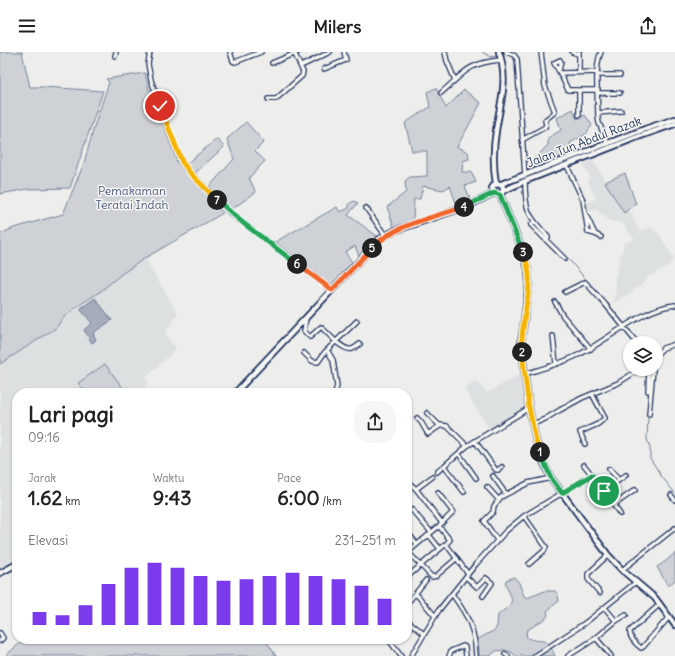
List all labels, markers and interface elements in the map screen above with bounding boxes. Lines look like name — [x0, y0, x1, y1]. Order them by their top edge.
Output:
icon: menu — [16, 15, 38, 37]
text: Milers — [314, 15, 361, 38]
icon: share — [637, 15, 659, 37]
pin — [143, 89, 177, 123]
icon: check — [149, 95, 171, 117]
street label: Jalan Tun Abdul Razak — [524, 113, 643, 170]
park label: Pemakaman Teratai Indah — [96, 183, 169, 212]
pin: 7 — [207, 190, 227, 210]
text: 7 — [214, 193, 220, 207]
pin: 4 — [454, 197, 474, 217]
text: 4 — [461, 200, 467, 214]
pin: 5 — [362, 238, 382, 258]
text: 5 — [369, 241, 375, 255]
pin: 3 — [513, 242, 533, 262]
text: 3 — [520, 245, 526, 259]
pin: 6 — [287, 254, 307, 274]
text: 6 — [294, 257, 300, 271]
map controls — [623, 336, 663, 376]
button: layers — [623, 336, 663, 376]
pin: 2 — [512, 342, 532, 362]
text: 2 — [519, 345, 525, 359]
text: Lari pagi — [28, 400, 114, 428]
button: share — [354, 401, 396, 443]
text: 09:16 — [28, 429, 60, 446]
pin: 1 — [530, 442, 550, 462]
text: 1 — [538, 445, 542, 459]
text: Jarak — [28, 471, 56, 485]
text: Waktu — [153, 471, 184, 485]
text: Pace — [277, 471, 301, 485]
pin — [587, 474, 621, 508]
icon: arrive — [593, 480, 615, 502]
text: 1.62 — [28, 485, 63, 510]
text: 9:43 — [153, 485, 192, 510]
text: 6:00 — [277, 485, 320, 510]
text: km — [63, 494, 80, 508]
text: /km — [320, 494, 342, 508]
text: Elevasi — [28, 532, 68, 549]
text: 231–251 m — [335, 532, 396, 549]

